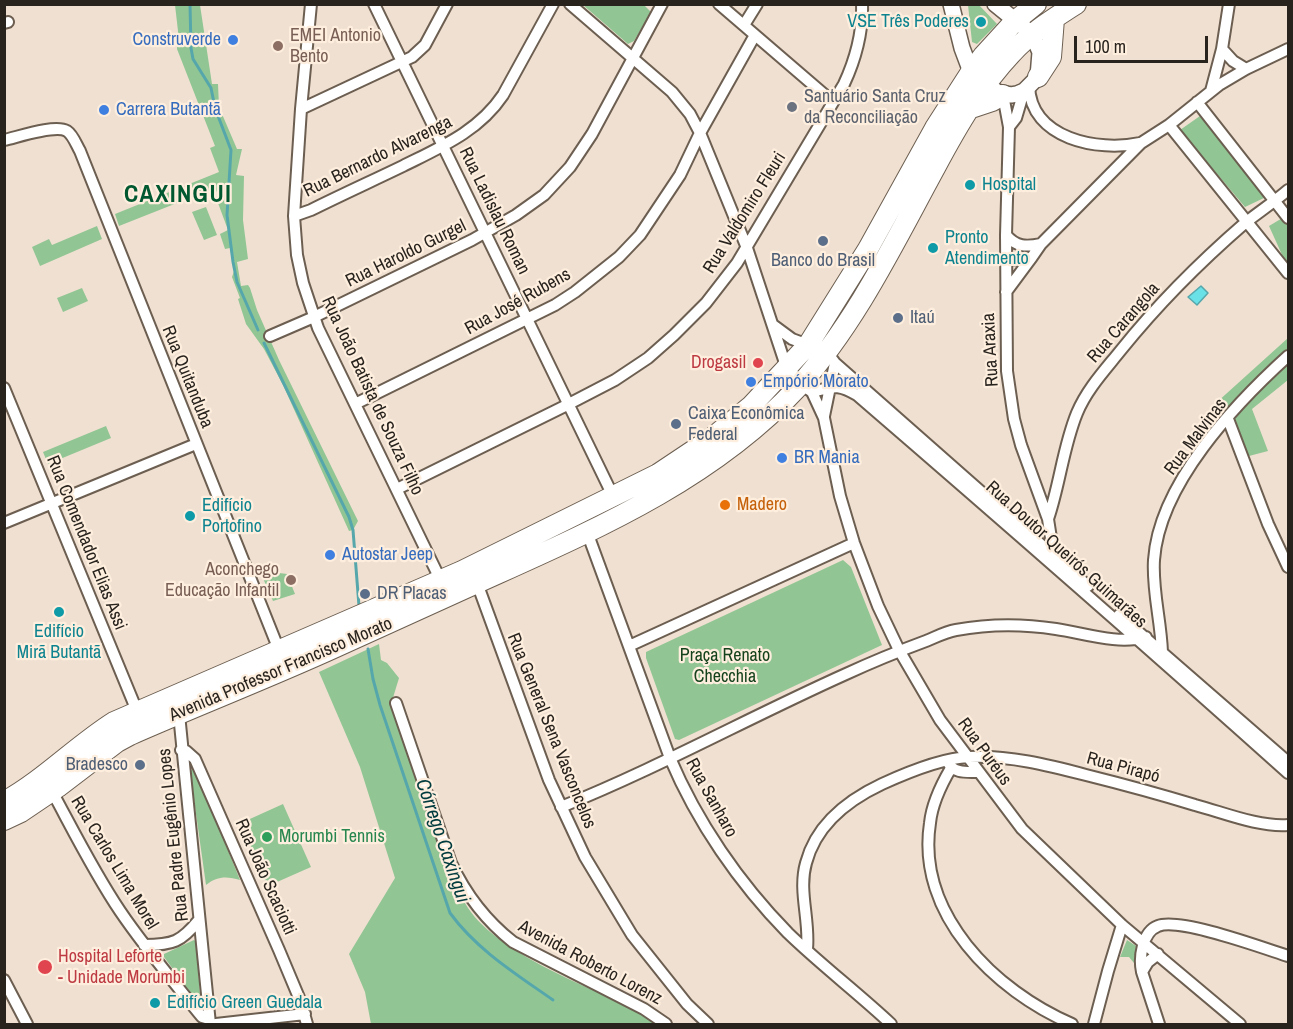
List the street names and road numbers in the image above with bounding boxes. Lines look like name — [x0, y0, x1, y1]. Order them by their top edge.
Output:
street label: Rua Bernardo Alvarenga — [300, 112, 456, 202]
street label: Rua Ladislau Roman — [454, 144, 534, 278]
street label: Rua Valdomiro Fleuri — [699, 148, 791, 278]
street label: Rua Haroldo Gurgel — [342, 216, 470, 292]
street label: Rua José Rubens — [461, 264, 575, 340]
street label: Rua Carangola — [1083, 278, 1165, 368]
street label: Rua João Batista de Souza Filho — [316, 293, 428, 499]
street label: Rua Araxia — [978, 313, 1004, 387]
street label: Rua Quitanduba — [157, 323, 217, 431]
street label: Rua Malvinas — [1160, 394, 1232, 480]
street label: Rua Comendador Elias Assi — [41, 453, 131, 633]
street label: Rua Doutor Queirós Guimarães — [981, 477, 1151, 633]
street label: Avenida Professor Francisco Morato — [166, 613, 396, 727]
street label: Rua General Sena Vasconcelos — [502, 630, 600, 832]
street label: Rua Puréus — [952, 714, 1016, 790]
street label: Rua Padre Eugênio Lopes — [154, 747, 194, 923]
street label: Rua Pirapó — [1084, 748, 1162, 788]
street label: Rua Sanharo — [680, 755, 742, 841]
street label: Rua Carlos Lima Morel — [66, 792, 162, 934]
street label: Rua João Scaciotti — [230, 816, 300, 938]
street label: Avenida Roberto Lorenz — [514, 916, 666, 1010]

